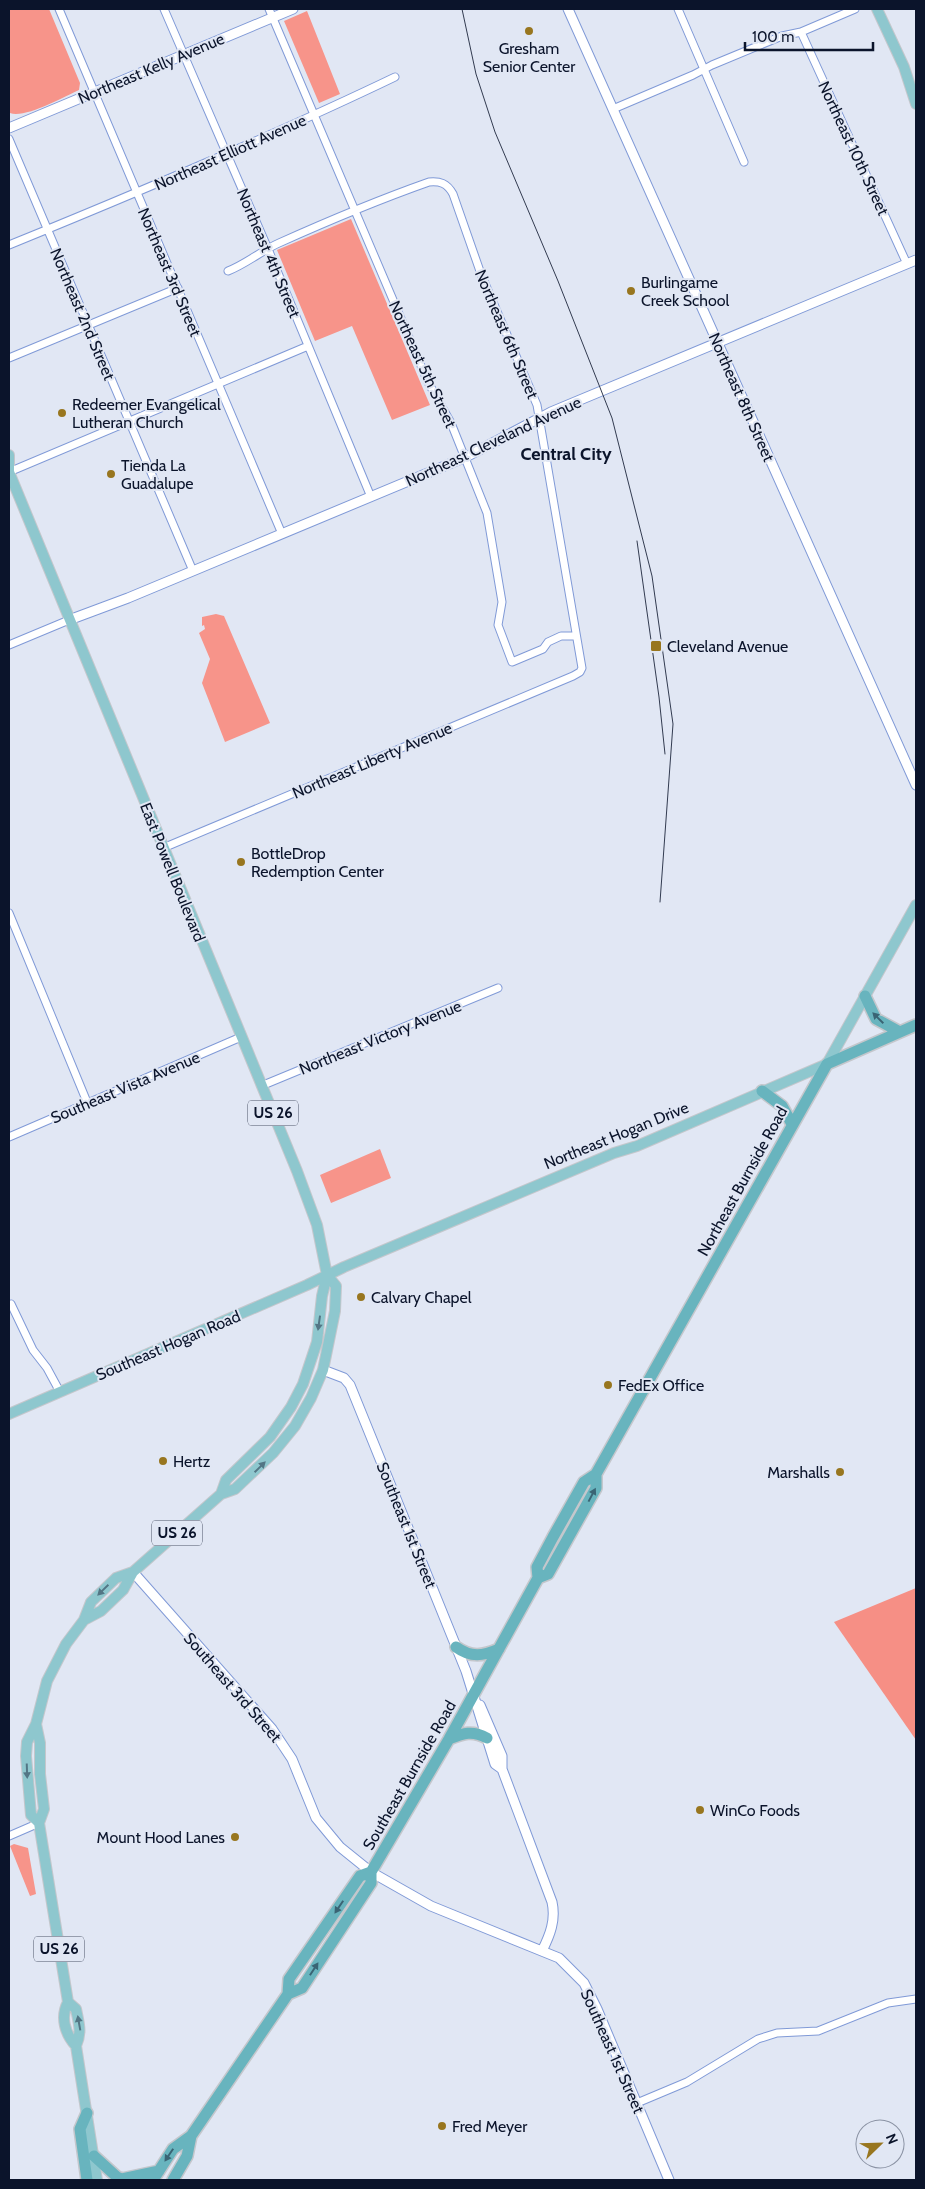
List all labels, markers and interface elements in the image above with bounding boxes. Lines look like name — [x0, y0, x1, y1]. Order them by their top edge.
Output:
scale bar — [745, 20, 872, 52]
marker: Gresham Senior Center — [523, 25, 535, 37]
text: 100 m — [752, 28, 794, 46]
street label: Northeast Kelly Avenue — [75, 29, 227, 108]
place label: Gresham Senior Center — [483, 39, 576, 76]
street label: Northeast 10th Street — [814, 78, 893, 219]
street label: Northeast Elliott Avenue — [151, 110, 309, 195]
street label: Northeast 4th Street — [233, 186, 305, 321]
street label: Northeast 3rd Street — [134, 205, 205, 340]
street label: Northeast 2nd Street — [46, 245, 119, 384]
street label: Northeast 6th Street — [471, 267, 543, 402]
place label: Burlingame Creek School — [641, 273, 730, 310]
marker: Burlingame Creek School — [625, 285, 637, 297]
street label: Northeast 5th Street — [385, 298, 461, 431]
street label: Northeast 8th Street — [705, 330, 779, 465]
street label: Northeast Cleveland Avenue — [402, 392, 584, 491]
place label: Redeemer Evangelical Lutheran Church — [72, 395, 221, 432]
marker: Redeemer Evangelical Lutheran Church — [56, 407, 68, 419]
district label: Central City — [520, 443, 612, 465]
place label: Tienda La Guadalupe — [121, 456, 194, 493]
marker: Tienda La Guadalupe — [105, 468, 117, 480]
place label: Cleveland Avenue — [667, 637, 788, 656]
marker: Cleveland Avenue — [649, 639, 663, 653]
street label: Northeast Liberty Avenue — [289, 718, 455, 803]
street label: East Powell Boulevard — [136, 800, 209, 945]
place label: BottleDrop Redemption Center — [251, 844, 385, 881]
marker: BottleDrop Redemption Center — [235, 856, 247, 868]
street label: Northeast Victory Avenue — [296, 996, 464, 1079]
one-way arrow — [872, 1012, 884, 1024]
street label: Southeast Vista Avenue — [48, 1047, 203, 1127]
street label: Northeast Hogan Drive — [541, 1098, 691, 1173]
road number: US 26 — [248, 1100, 298, 1126]
street label: Northeast Burnside Road — [693, 1103, 791, 1259]
place label: Calvary Chapel — [371, 1288, 472, 1307]
marker: Calvary Chapel — [355, 1291, 367, 1303]
street label: Southeast Hogan Road — [93, 1306, 243, 1384]
one-way arrow — [315, 1315, 323, 1331]
place label: FedEx Office — [618, 1376, 704, 1395]
marker: FedEx Office — [602, 1379, 614, 1391]
place label: Hertz — [173, 1452, 211, 1471]
marker: Hertz — [157, 1455, 169, 1467]
street label: Southeast 1st Street — [373, 1459, 441, 1591]
one-way arrow — [254, 1461, 266, 1473]
place label: Marshalls — [767, 1463, 830, 1482]
marker: Marshalls — [834, 1466, 846, 1478]
one-way arrow — [587, 1488, 596, 1502]
road number: US 26 — [152, 1520, 202, 1546]
one-way arrow — [97, 1584, 109, 1596]
street label: Southeast 3rd Street — [180, 1629, 286, 1747]
street label: Southeast Burnside Road — [359, 1697, 460, 1853]
one-way arrow — [23, 1763, 31, 1779]
place label: WinCo Foods — [710, 1801, 800, 1820]
marker: WinCo Foods — [694, 1804, 706, 1816]
place label: Mount Hood Lanes — [97, 1828, 225, 1847]
marker: Mount Hood Lanes — [229, 1831, 241, 1843]
one-way arrow — [334, 1900, 344, 1913]
road number: US 26 — [34, 1936, 84, 1962]
one-way arrow — [309, 1962, 319, 1976]
street label: Southeast 1st Street — [577, 1986, 649, 2117]
one-way arrow — [74, 2015, 82, 2031]
place label: Fred Meyer — [452, 2117, 528, 2136]
north arrow — [855, 2119, 905, 2169]
marker: Fred Meyer — [436, 2120, 448, 2132]
text: N — [882, 2131, 902, 2147]
one-way arrow — [164, 2149, 174, 2162]

